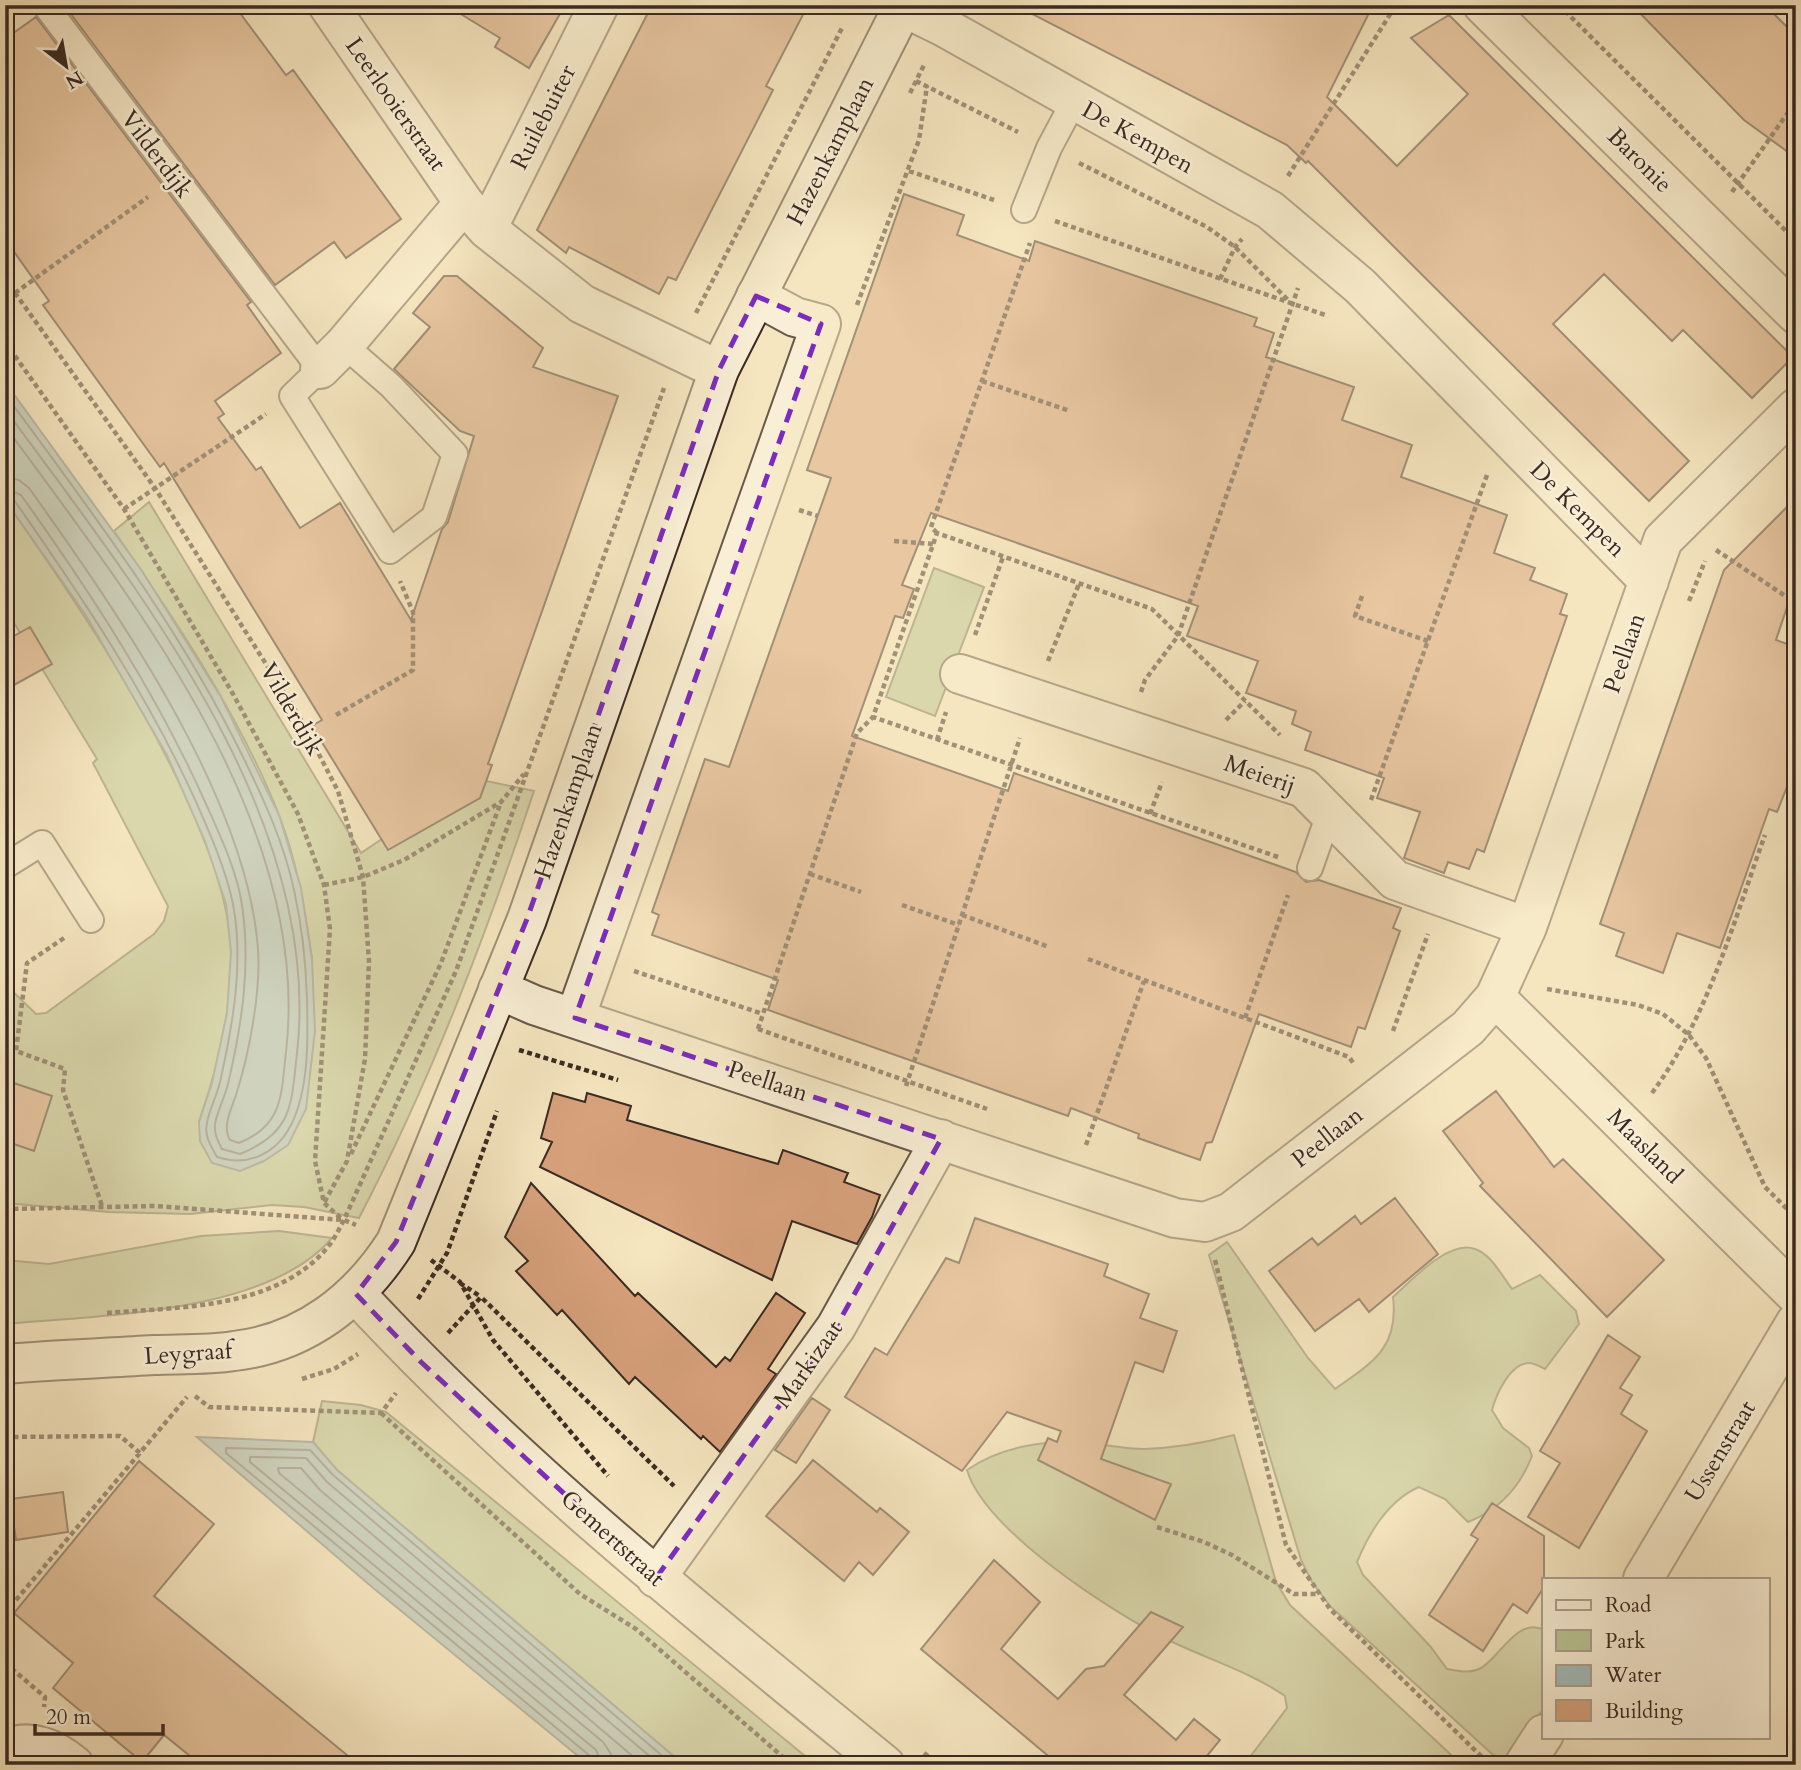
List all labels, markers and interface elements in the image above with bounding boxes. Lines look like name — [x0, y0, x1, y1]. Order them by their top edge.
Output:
street label: Leerlooierstraat — [337, 31, 454, 178]
north arrow — [32, 32, 102, 102]
street label: Ruilebuiter — [503, 59, 584, 175]
text: N — [60, 64, 88, 95]
street label: Hazenkamplaan — [779, 71, 882, 231]
street label: De Kempen — [1076, 93, 1200, 182]
street label: Vilderdijk — [113, 104, 201, 205]
street label: Baronie — [1600, 121, 1679, 200]
street label: De Kempen — [1522, 454, 1633, 565]
street label: Peellaan — [1595, 608, 1654, 698]
street label: Vilderdijk — [252, 657, 331, 762]
street label: Hazenkamplaan — [526, 719, 611, 883]
street label: Meierij — [1220, 747, 1300, 802]
street label: Peellaan — [723, 1053, 813, 1110]
street label: Peellaan — [1285, 1099, 1370, 1176]
street label: Maasland — [1600, 1101, 1690, 1192]
street label: Markizaat — [766, 1313, 851, 1415]
street label: Leygraaf — [143, 1334, 237, 1373]
street label: Ussenstraat — [1677, 1394, 1764, 1508]
street label: Gemertstraat — [553, 1483, 672, 1594]
legend — [1542, 1578, 1770, 1738]
text: Road — [1605, 1591, 1651, 1620]
text: Park — [1605, 1627, 1646, 1656]
text: Water — [1604, 1661, 1661, 1690]
scale bar — [35, 1693, 163, 1737]
text: Building — [1605, 1697, 1683, 1726]
text: 20 m — [46, 1703, 91, 1732]

